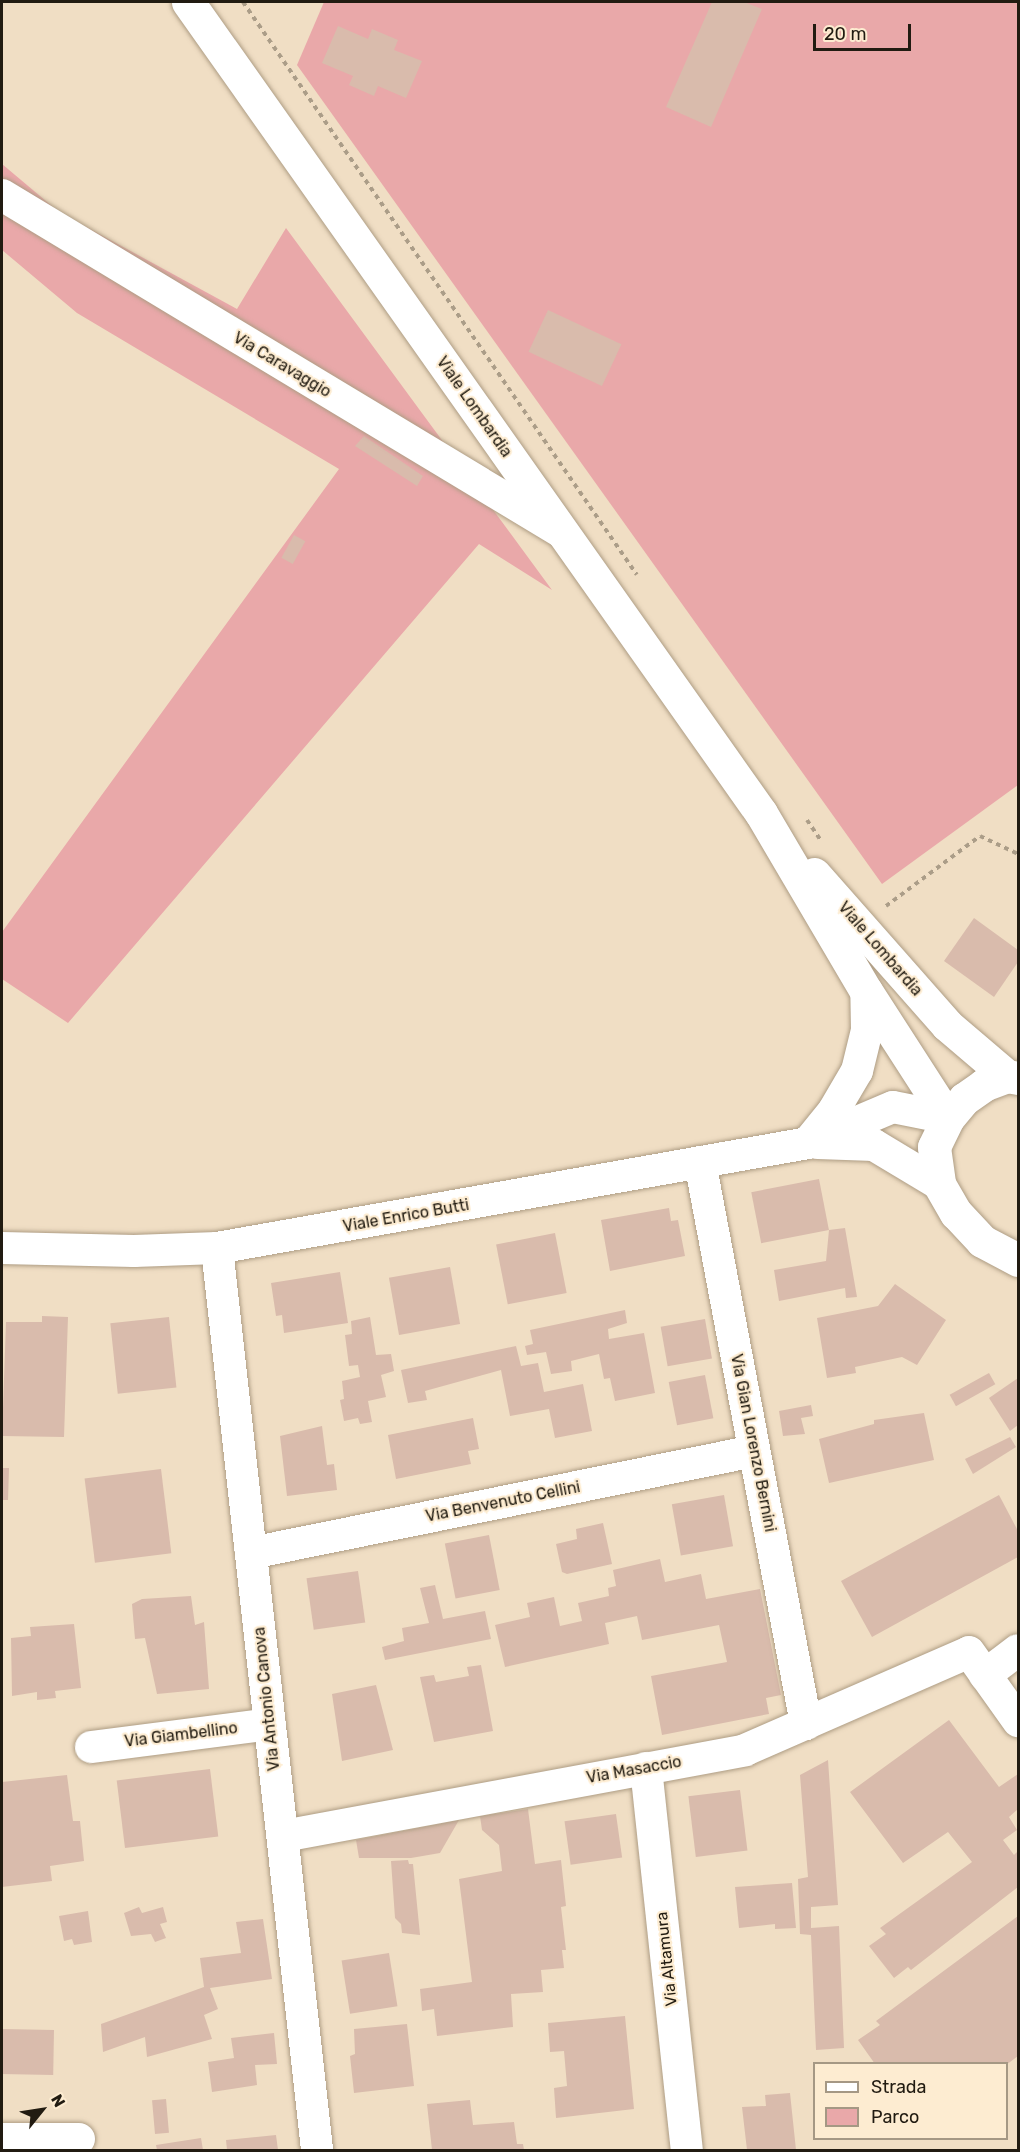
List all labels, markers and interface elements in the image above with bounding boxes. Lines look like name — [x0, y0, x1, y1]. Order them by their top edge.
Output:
scale bar — [816, 12, 914, 50]
text: 20 m — [824, 23, 866, 45]
street label: Via Caravaggio — [230, 328, 334, 402]
street label: Viale Lombardia — [432, 353, 516, 461]
street label: Viale Lombardia — [834, 898, 926, 1000]
street label: Viale Enrico Butti — [341, 1195, 471, 1237]
street label: Via Gian Lorenzo Bernini — [726, 1352, 780, 1534]
street label: Via Benvenuto Cellini — [424, 1478, 582, 1526]
street label: Via Antonio Canova — [250, 1626, 284, 1772]
street label: Via Giambellino — [123, 1719, 239, 1751]
street label: Via Masaccio — [585, 1752, 683, 1788]
street label: Via Altamura — [652, 1911, 682, 2007]
legend — [813, 2062, 1008, 2140]
text: Strada — [871, 2076, 927, 2098]
north arrow — [12, 2080, 72, 2140]
text: N — [47, 2091, 69, 2110]
text: Parco — [871, 2106, 919, 2128]

